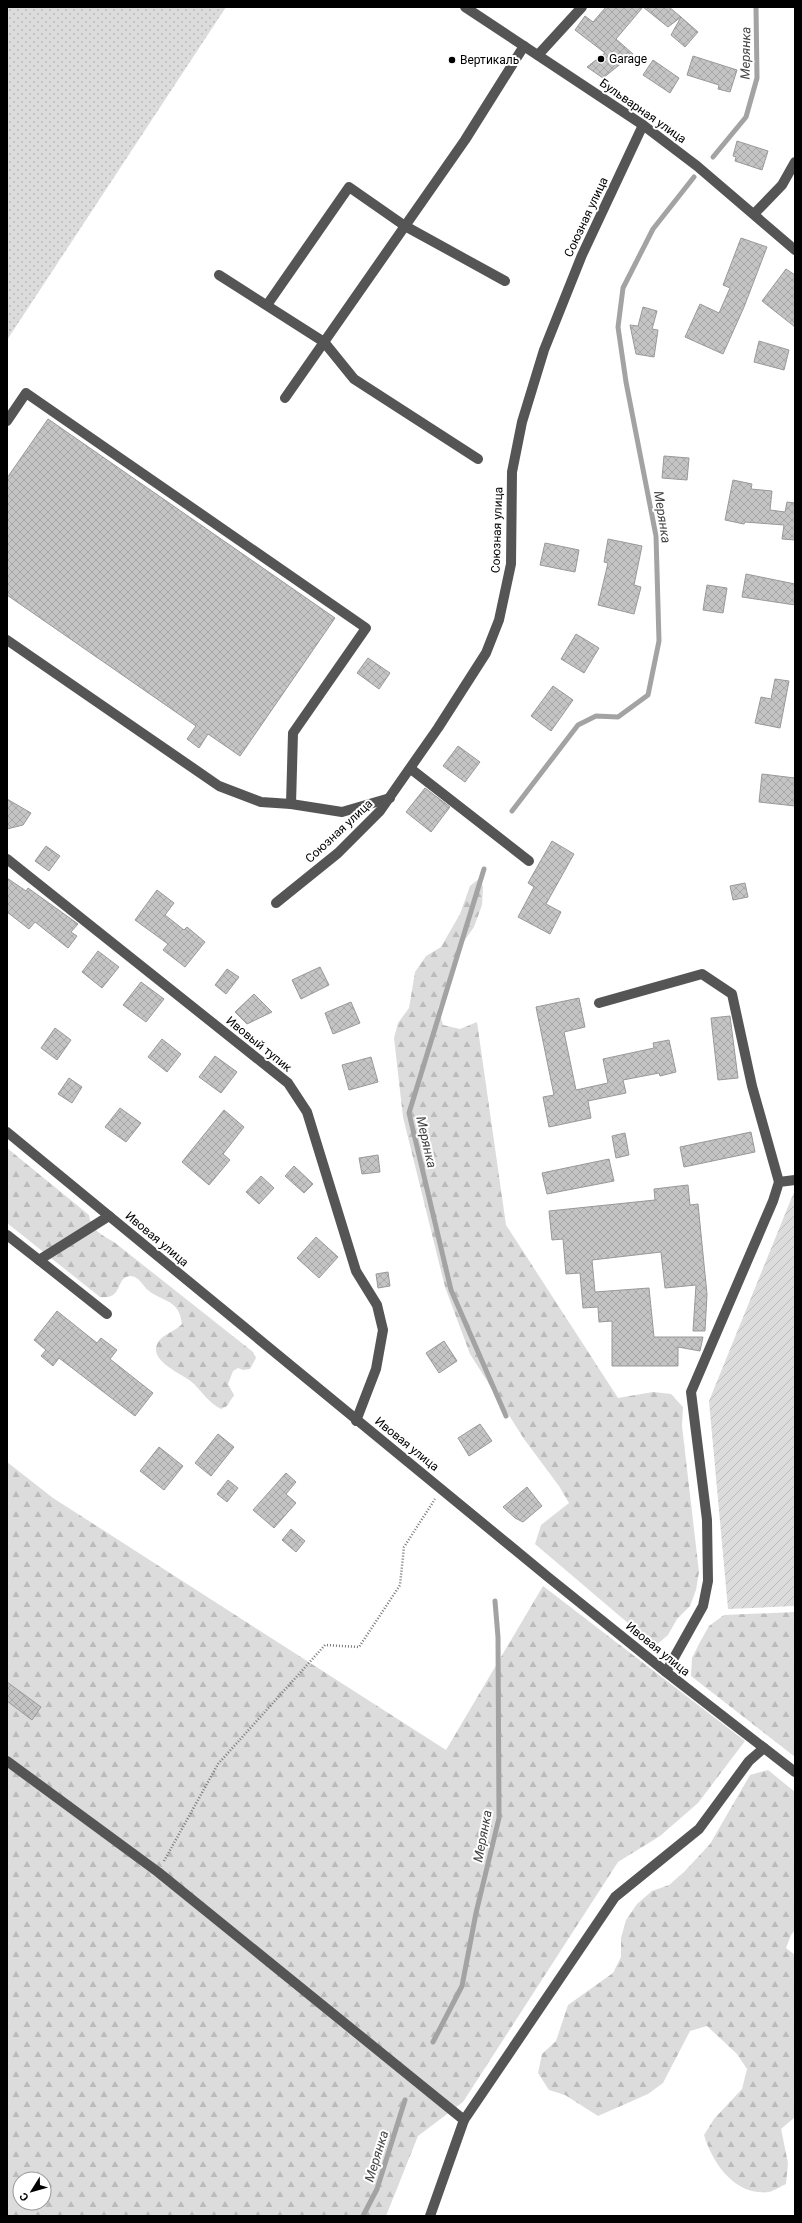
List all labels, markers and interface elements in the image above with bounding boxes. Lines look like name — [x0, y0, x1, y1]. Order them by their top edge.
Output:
water label: Мерянка — [738, 26, 753, 79]
place label: Garage — [609, 52, 647, 66]
place label: Вертикаль — [460, 53, 519, 67]
marker: Garage — [596, 54, 606, 64]
marker: Вертикаль — [447, 55, 457, 65]
street label: Бульварная улица — [597, 76, 689, 146]
street label: Союзная улица — [561, 175, 611, 259]
street label: Союзная улица — [488, 487, 506, 573]
water label: Мерянка — [651, 490, 674, 544]
street label: Союзная улица — [303, 796, 375, 866]
street label: Ивовый тупик — [223, 1013, 295, 1075]
water label: Мерянка — [413, 1115, 440, 1170]
street label: Ивовая улица — [123, 1209, 191, 1269]
street label: Ивовая улица — [372, 1414, 442, 1474]
street label: Ивовая улица — [623, 1619, 693, 1679]
water label: Мерянка — [470, 1809, 495, 1863]
water label: Мерянка — [362, 2129, 391, 2184]
north arrow — [12, 2171, 52, 2211]
text: С — [17, 2190, 32, 2204]

